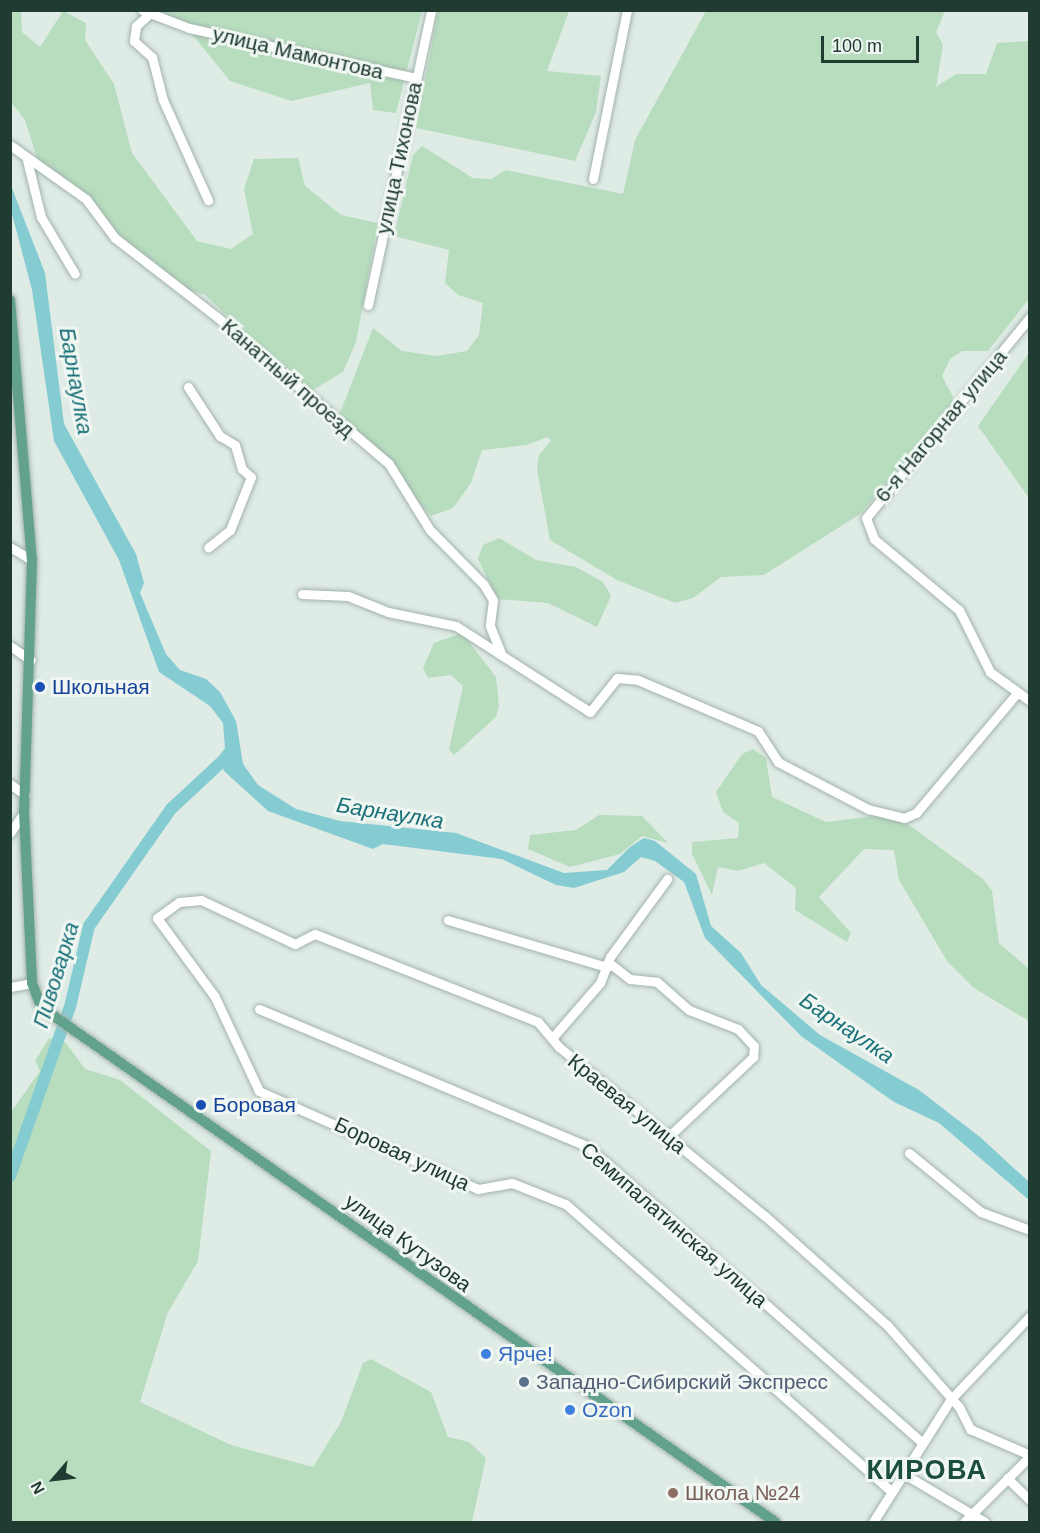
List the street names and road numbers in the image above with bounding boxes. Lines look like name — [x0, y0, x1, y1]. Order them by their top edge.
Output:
street label: улица Мамонтова — [210, 21, 386, 85]
street label: улица Тихонова — [371, 80, 427, 236]
street label: Канатный проезд — [216, 313, 360, 443]
street label: 6-я Нагорная улица — [870, 345, 1012, 507]
street label: Краевая улица — [563, 1049, 691, 1159]
street label: Боровая улица — [330, 1112, 474, 1196]
street label: Семипалатинская улица — [575, 1137, 773, 1313]
street label: улица Кутузова — [340, 1189, 476, 1297]

